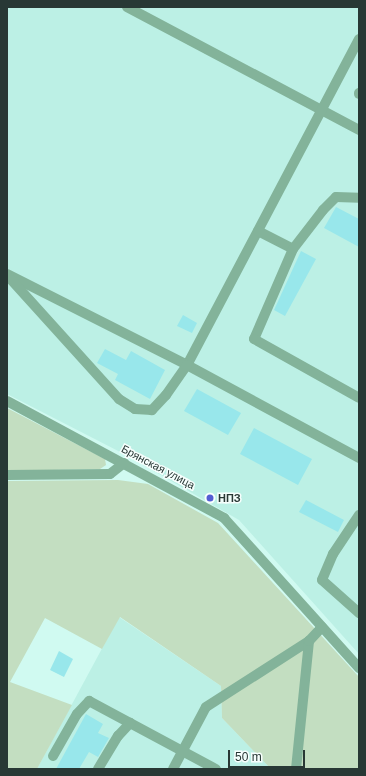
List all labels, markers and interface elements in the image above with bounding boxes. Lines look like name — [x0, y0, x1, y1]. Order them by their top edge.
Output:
street label: Брянская улица — [119, 442, 197, 492]
place label: НПЗ — [218, 491, 241, 505]
marker: НПЗ — [205, 493, 215, 503]
scale bar — [230, 742, 307, 768]
text: 50 m — [235, 750, 262, 764]

